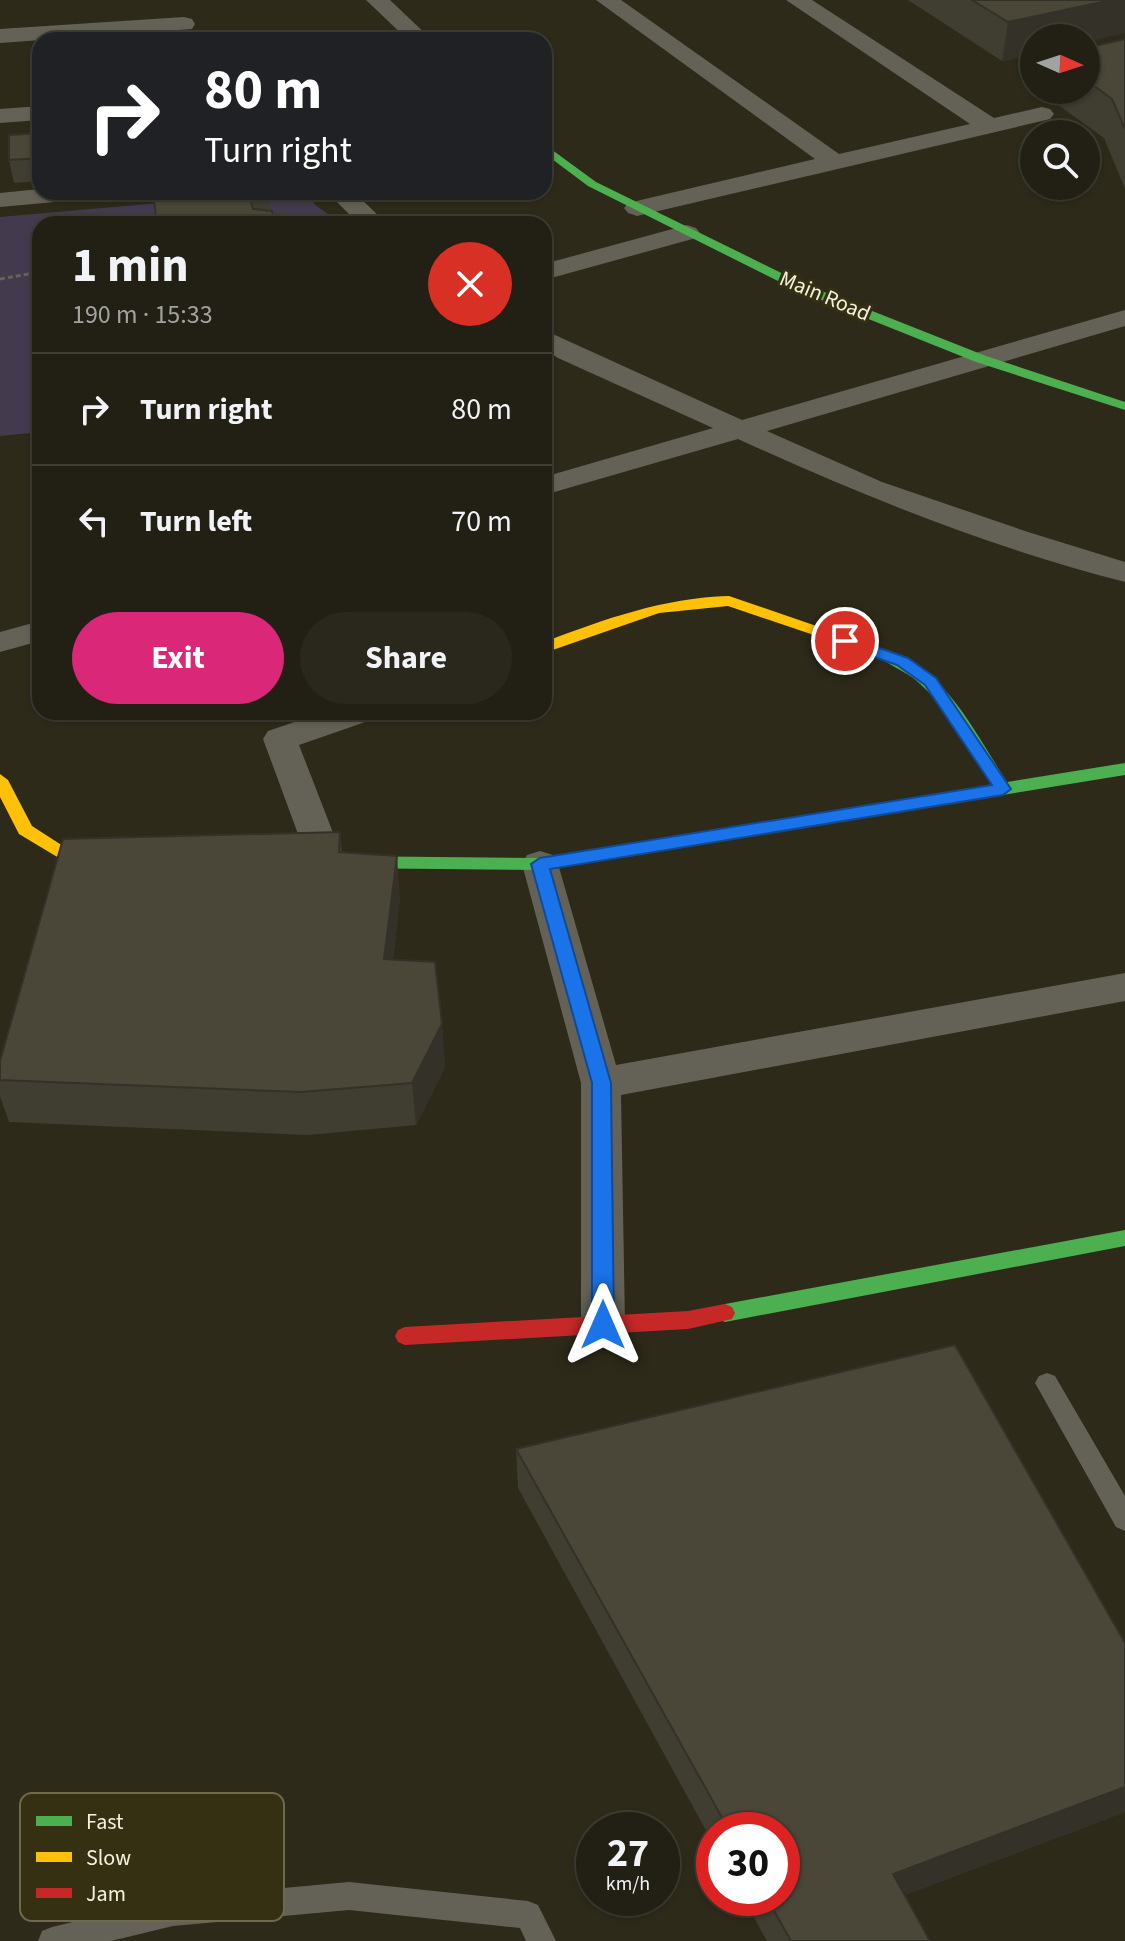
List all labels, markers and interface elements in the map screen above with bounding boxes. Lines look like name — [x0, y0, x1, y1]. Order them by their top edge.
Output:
north arrow — [1020, 24, 1100, 104]
map controls — [1020, 24, 1100, 200]
text: 80 m — [204, 51, 322, 130]
icon: right — [72, 64, 176, 168]
button: search — [1020, 120, 1100, 200]
text: Turn right — [204, 125, 352, 176]
text: 1 min — [72, 232, 189, 300]
button: close — [428, 242, 512, 326]
street label: Main Road — [774, 262, 876, 330]
text: 190 m · 15:33 — [72, 296, 213, 333]
icon: right — [72, 387, 116, 431]
text: Turn right — [140, 388, 272, 431]
text: 80 m — [451, 388, 512, 431]
icon: left — [72, 499, 116, 543]
text: Turn left — [140, 500, 252, 543]
text: 70 m — [451, 500, 512, 543]
pin — [811, 607, 879, 675]
button: Exit — [72, 612, 284, 704]
button: Share — [300, 612, 512, 704]
icon: arrive — [823, 619, 867, 663]
position arrow — [561, 1283, 645, 1367]
legend — [20, 1793, 284, 1921]
text: Fast — [86, 1806, 124, 1838]
speed limit sign: 30 — [696, 1812, 800, 1916]
text: 27 — [607, 1825, 649, 1882]
text: Slow — [86, 1842, 131, 1874]
text: km/h — [606, 1870, 650, 1898]
text: Jam — [86, 1878, 126, 1910]

